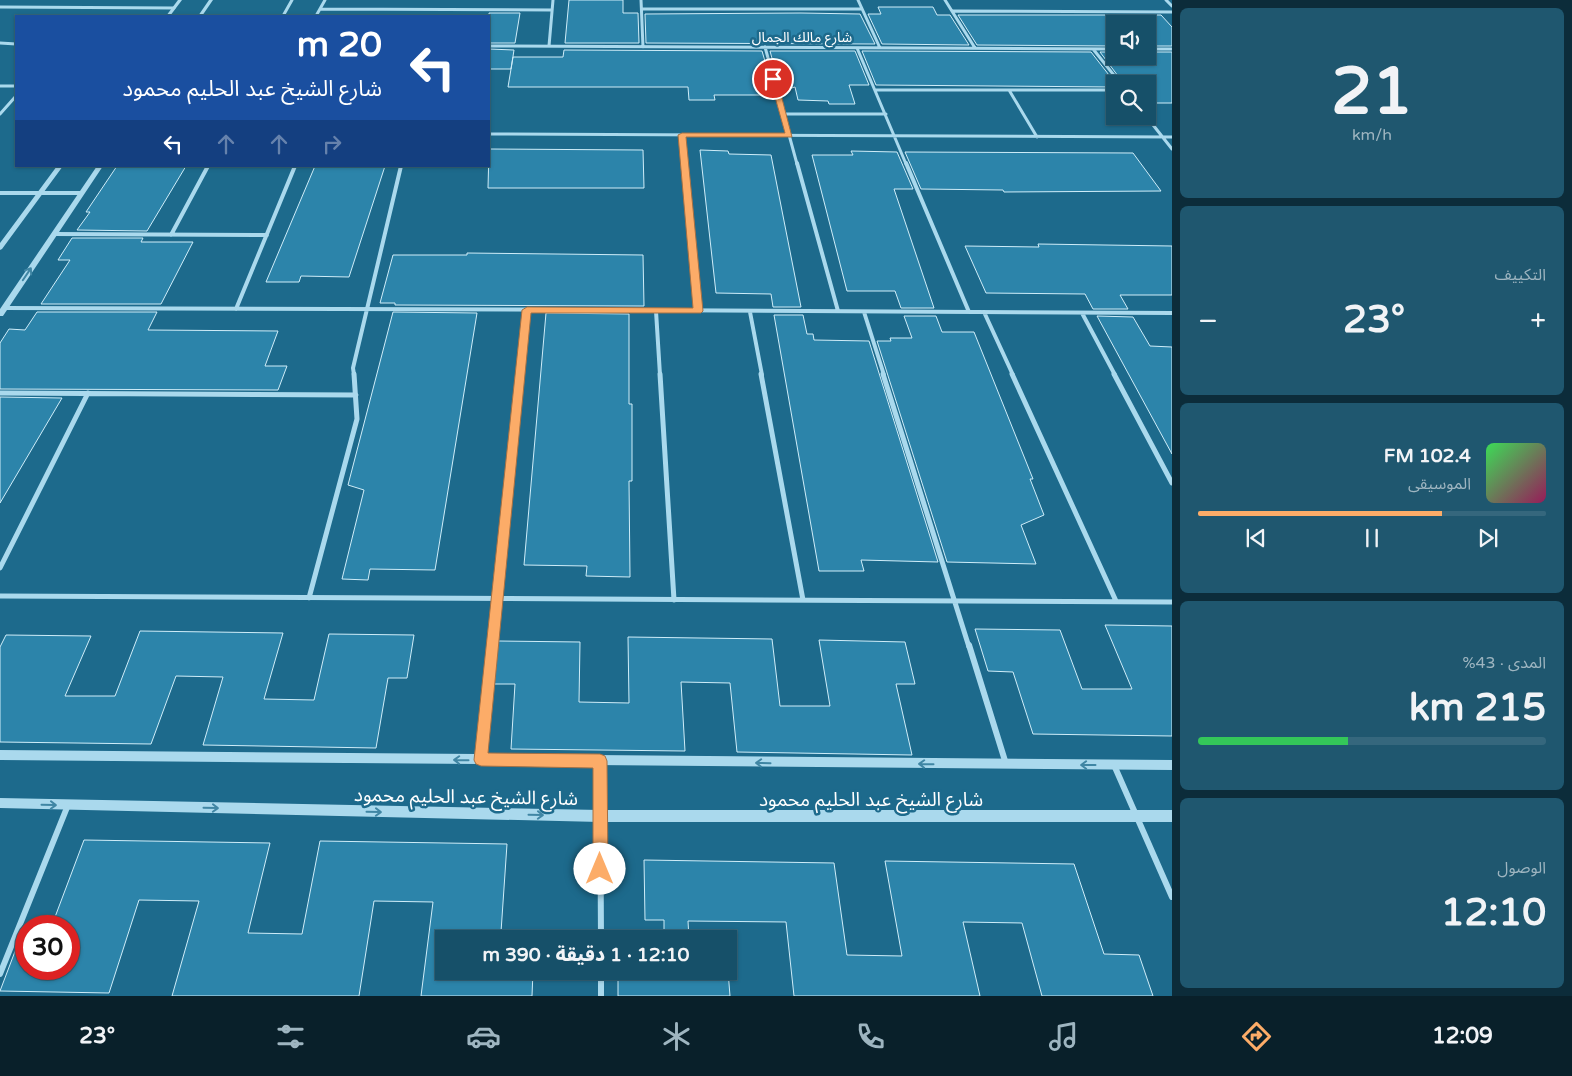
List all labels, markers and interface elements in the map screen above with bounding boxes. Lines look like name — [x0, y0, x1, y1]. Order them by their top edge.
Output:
map controls — [1106, 15, 1156, 125]
button: sound — [1106, 15, 1156, 65]
text: 20 m — [297, 24, 382, 66]
street label: شارع مالك الجمال — [752, 29, 852, 48]
icon: left — [400, 35, 465, 100]
text: 21 — [1331, 53, 1413, 132]
pin — [752, 58, 794, 100]
icon: arrive — [759, 65, 787, 93]
button: search — [1106, 75, 1156, 125]
text: شارع الشيخ عبد الحليم محمود — [122, 76, 382, 102]
text: km/h — [1352, 125, 1392, 145]
icon: left — [159, 130, 187, 158]
icon: ahead — [212, 130, 240, 158]
icon: ahead — [265, 130, 293, 158]
icon: right — [318, 130, 346, 158]
text: التكييف — [1494, 265, 1546, 285]
one-way arrow — [22, 267, 32, 281]
text: 23° — [1343, 297, 1405, 343]
text: − — [1198, 304, 1218, 338]
text: + — [1530, 304, 1546, 338]
text: 102.4 FM — [1384, 445, 1471, 467]
text: الموسيقى — [1408, 474, 1471, 494]
icon: previous — [1242, 524, 1270, 552]
icon: pause — [1358, 524, 1386, 552]
icon: next — [1474, 524, 1502, 552]
text: المدى · 43% — [1462, 653, 1546, 673]
text: 215 km — [1409, 685, 1546, 731]
one-way arrow — [453, 755, 470, 765]
one-way arrow — [756, 758, 772, 767]
one-way arrow — [918, 759, 934, 769]
one-way arrow — [1081, 760, 1097, 770]
street label: شارع الشيخ عبد الحليم محمود — [354, 784, 578, 813]
street label: شارع الشيخ عبد الحليم محمود — [759, 789, 983, 814]
one-way arrow — [40, 800, 56, 809]
one-way arrow — [202, 803, 219, 813]
one-way arrow — [365, 807, 381, 816]
one-way arrow — [528, 810, 544, 820]
position arrow — [573, 842, 625, 894]
text: الوصول — [1497, 858, 1546, 878]
text: 12:10 — [1441, 890, 1546, 936]
speed limit sign: 30 — [15, 915, 80, 980]
text: 12:10 · 1 دقيقة · 390 m — [482, 944, 690, 966]
icon: filters — [273, 1019, 308, 1054]
icon: car — [466, 1019, 501, 1054]
icon: climate — [659, 1019, 694, 1054]
icon: phone — [853, 1019, 888, 1054]
icon: music — [1046, 1019, 1081, 1054]
icon: directions — [1239, 1019, 1274, 1054]
text: 23° — [79, 1023, 115, 1049]
text: 12:09 — [1432, 1023, 1493, 1049]

